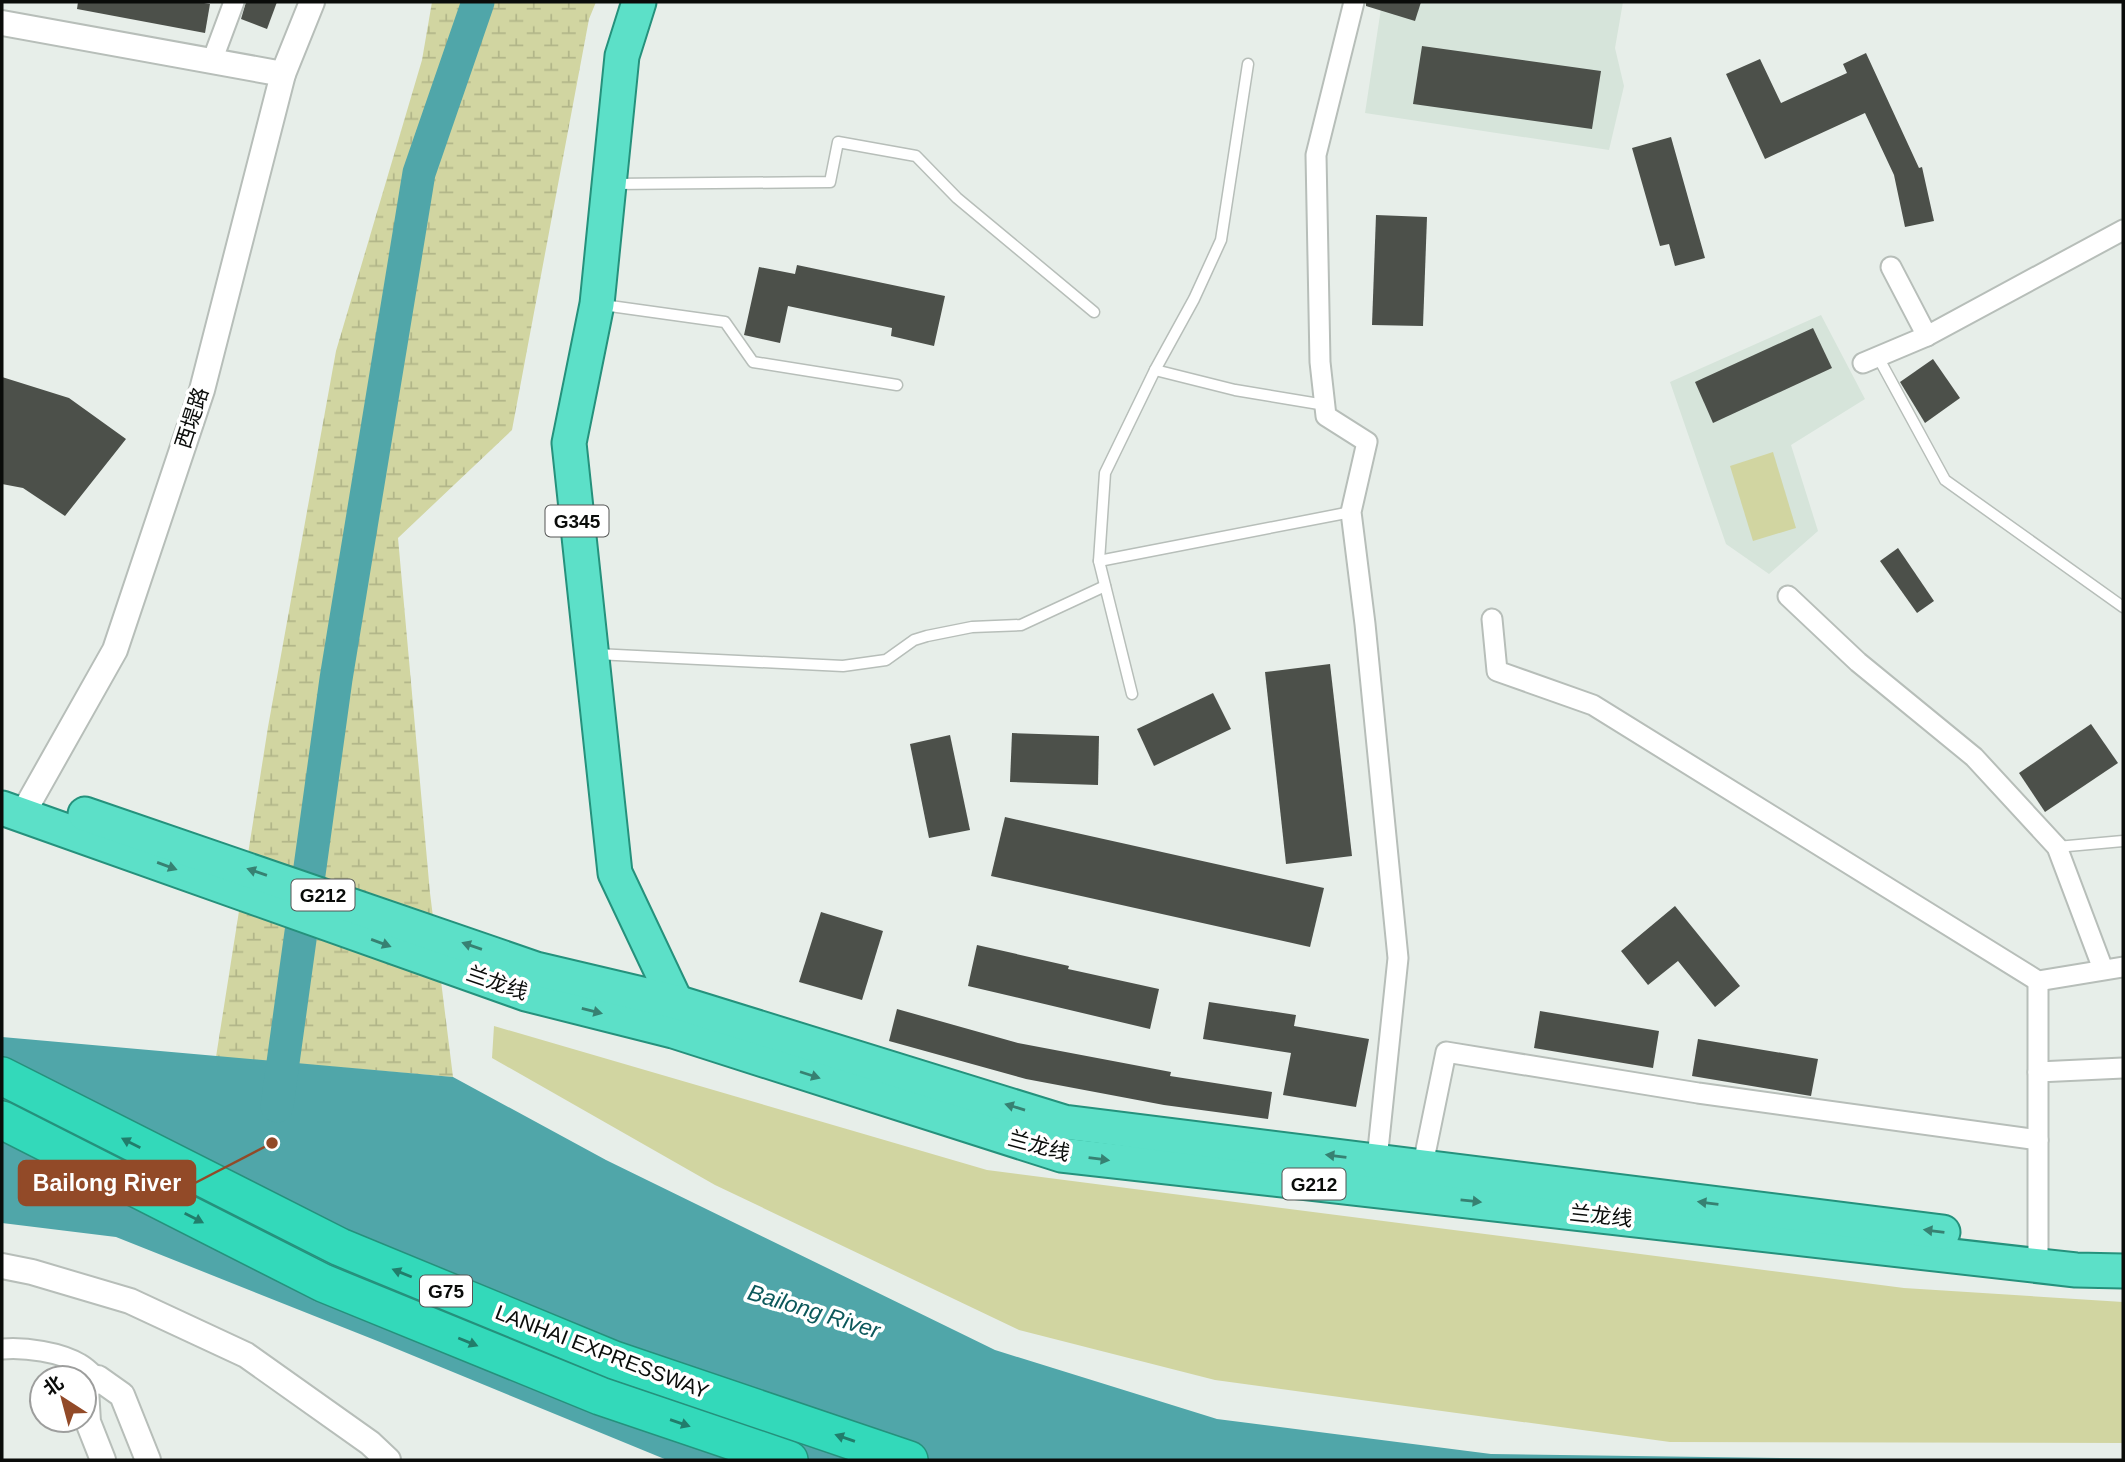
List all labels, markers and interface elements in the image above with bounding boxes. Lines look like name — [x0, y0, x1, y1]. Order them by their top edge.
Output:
street label: 西堤路 — [171, 384, 212, 451]
road number: G345 — [546, 506, 608, 536]
one-way arrow — [156, 861, 177, 872]
one-way arrow — [246, 866, 267, 877]
road number: G212 — [292, 880, 354, 911]
one-way arrow — [371, 938, 392, 949]
one-way arrow — [461, 940, 482, 951]
street label: 兰龙线 — [464, 961, 531, 1004]
one-way arrow — [581, 1006, 603, 1017]
one-way arrow — [800, 1070, 821, 1081]
one-way arrow — [1005, 1102, 1026, 1112]
street label: 兰龙线 — [1006, 1126, 1073, 1165]
one-way arrow — [121, 1137, 141, 1148]
one-way arrow — [1325, 1151, 1347, 1162]
one-way arrow — [1088, 1154, 1110, 1165]
callout: Bailong River — [19, 1161, 195, 1205]
road number: G212 — [1282, 1168, 1346, 1200]
text: Bailong River — [33, 1170, 181, 1196]
one-way arrow — [1460, 1196, 1482, 1207]
one-way arrow — [1697, 1197, 1719, 1208]
street label: 兰龙线 — [1569, 1201, 1634, 1230]
one-way arrow — [184, 1212, 204, 1223]
one-way arrow — [1923, 1226, 1945, 1237]
one-way arrow — [392, 1267, 413, 1278]
road number: G75 — [420, 1275, 472, 1306]
water label: Bailong River — [745, 1279, 884, 1344]
street label: LANHAI EXPRESSWAY — [492, 1300, 712, 1403]
one-way arrow — [457, 1337, 478, 1348]
north arrow — [28, 1364, 98, 1434]
text: 北 — [39, 1372, 67, 1400]
one-way arrow — [669, 1418, 690, 1429]
one-way arrow — [834, 1432, 855, 1443]

